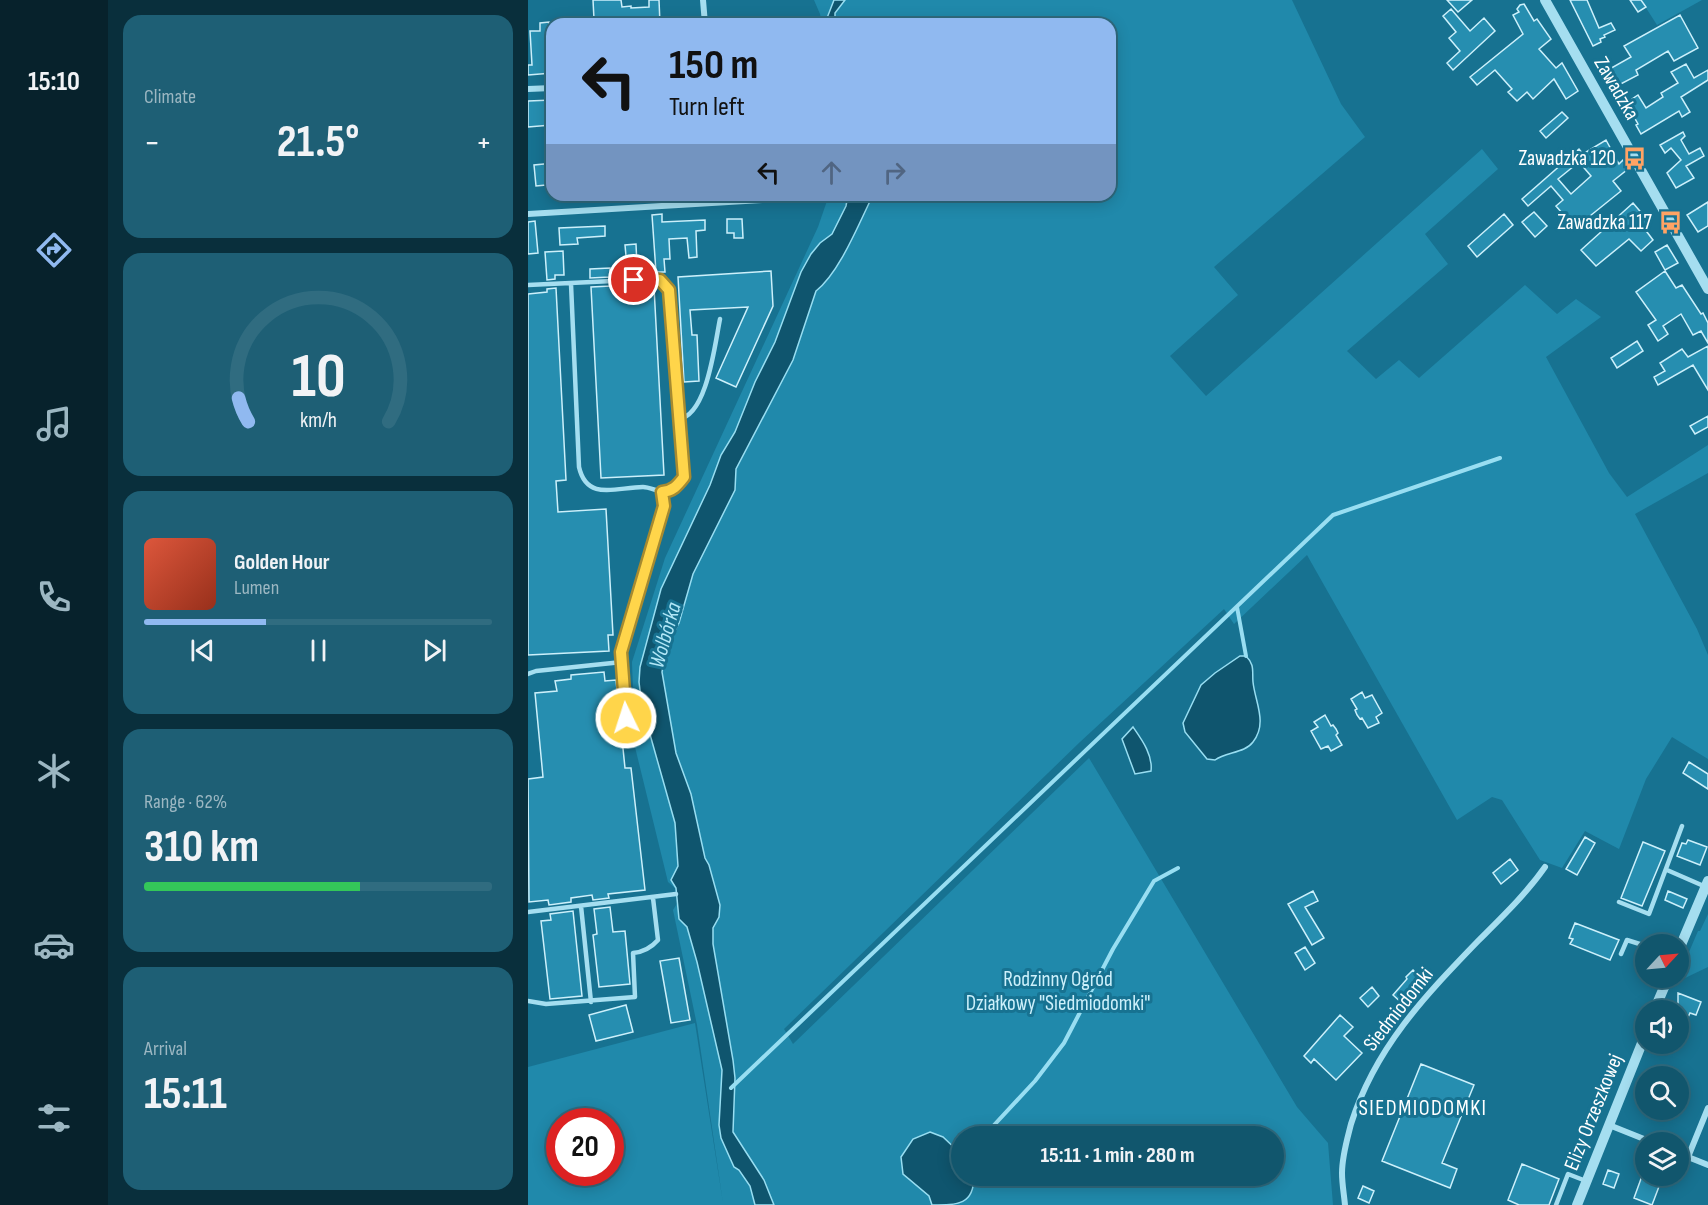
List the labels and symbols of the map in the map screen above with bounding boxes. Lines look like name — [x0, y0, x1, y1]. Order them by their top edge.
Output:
street label: Zawadzka — [1589, 52, 1645, 124]
bus stop icon: Zawadzka 120 — [1621, 145, 1647, 171]
place label: Zawadzka 120 — [1519, 146, 1616, 171]
bus stop icon: Zawadzka 117 — [1657, 209, 1683, 235]
place label: Zawadzka 117 — [1557, 210, 1653, 235]
pin — [608, 254, 659, 305]
water label: Wolbórka — [643, 599, 688, 672]
position arrow — [594, 686, 658, 750]
north arrow — [1635, 934, 1689, 988]
street label: Siedmiodomki — [1358, 963, 1439, 1056]
park label: Rodzinny Ogród Działkowy "Siedmiodomki" — [966, 967, 1150, 1016]
street label: Elizy Orzeszkowej — [1559, 1050, 1628, 1174]
district label: SIEDMIODOMKI — [1358, 1095, 1488, 1122]
speed limit sign: 20 — [546, 1108, 624, 1186]

